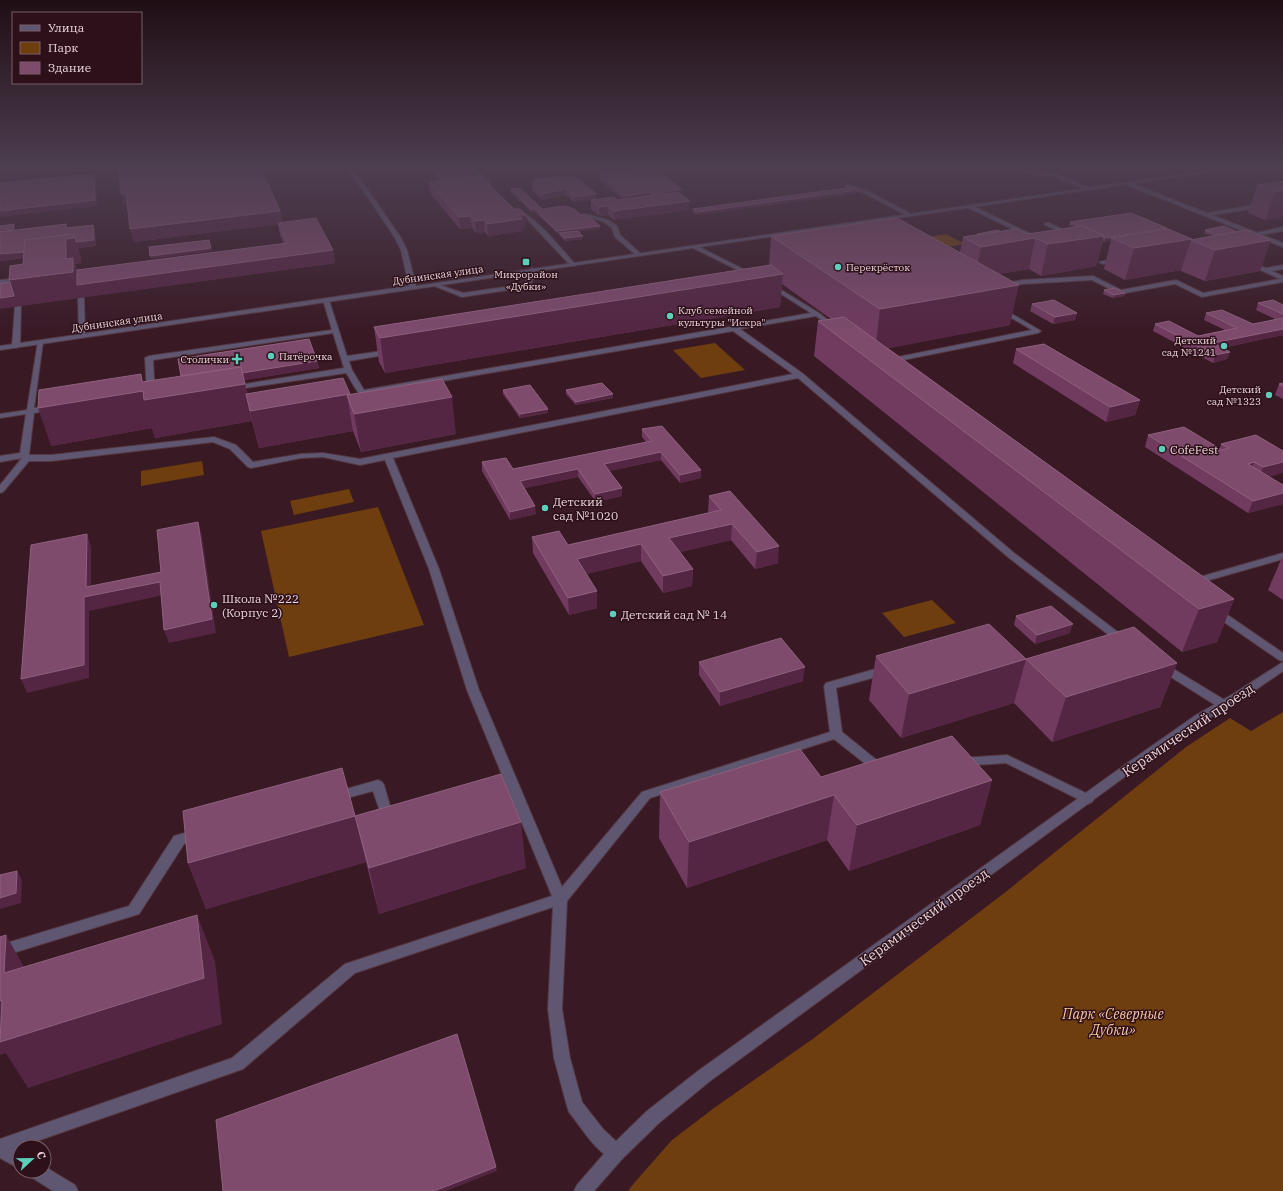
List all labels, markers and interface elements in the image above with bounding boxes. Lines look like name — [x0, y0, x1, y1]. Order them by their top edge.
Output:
legend — [12, 12, 142, 84]
text: Улица — [48, 20, 85, 35]
text: Парк — [48, 40, 78, 55]
text: Здание — [48, 60, 91, 75]
marker: Микрорайон «Дубки» — [521, 257, 531, 267]
place label: Перекрёсток — [846, 261, 910, 274]
street label: Дубнинская улица — [392, 262, 485, 288]
marker: Перекрёсток — [833, 262, 843, 272]
place label: Микрорайон «Дубки» — [494, 268, 558, 293]
place label: Клуб семейной культуры "Искра" — [678, 304, 765, 329]
street label: Дубнинская улица — [71, 309, 164, 335]
marker: Клуб семейной культуры "Искра" — [665, 311, 675, 321]
place label: Детский сад №1241 — [1162, 334, 1216, 359]
marker: Детский сад №1241 — [1219, 341, 1229, 351]
place label: Пятёрочка — [279, 350, 333, 363]
marker: Пятёрочка — [266, 351, 276, 361]
place label: Столички — [180, 353, 229, 366]
marker: Столички — [232, 354, 242, 364]
place label: Детский сад №1323 — [1207, 383, 1261, 408]
marker: Детский сад №1323 — [1264, 390, 1274, 400]
place label: CofeFest — [1170, 442, 1218, 457]
marker: CofeFest — [1157, 444, 1167, 454]
place label: Детский сад №1020 — [553, 494, 618, 523]
marker: Детский сад №1020 — [540, 503, 550, 513]
place label: Школа №222 (Корпус 2) — [222, 591, 299, 620]
marker: Школа №222 (Корпус 2) — [209, 600, 219, 610]
place label: Детский сад № 14 — [621, 607, 727, 622]
marker: Детский сад № 14 — [608, 609, 618, 619]
street label: Керамический проезд — [1119, 679, 1258, 781]
street label: Керамический проезд — [856, 864, 992, 970]
park label: Парк «Северные Дубки» — [1061, 1005, 1164, 1039]
north arrow — [12, 1139, 52, 1179]
text: С — [33, 1149, 49, 1161]

